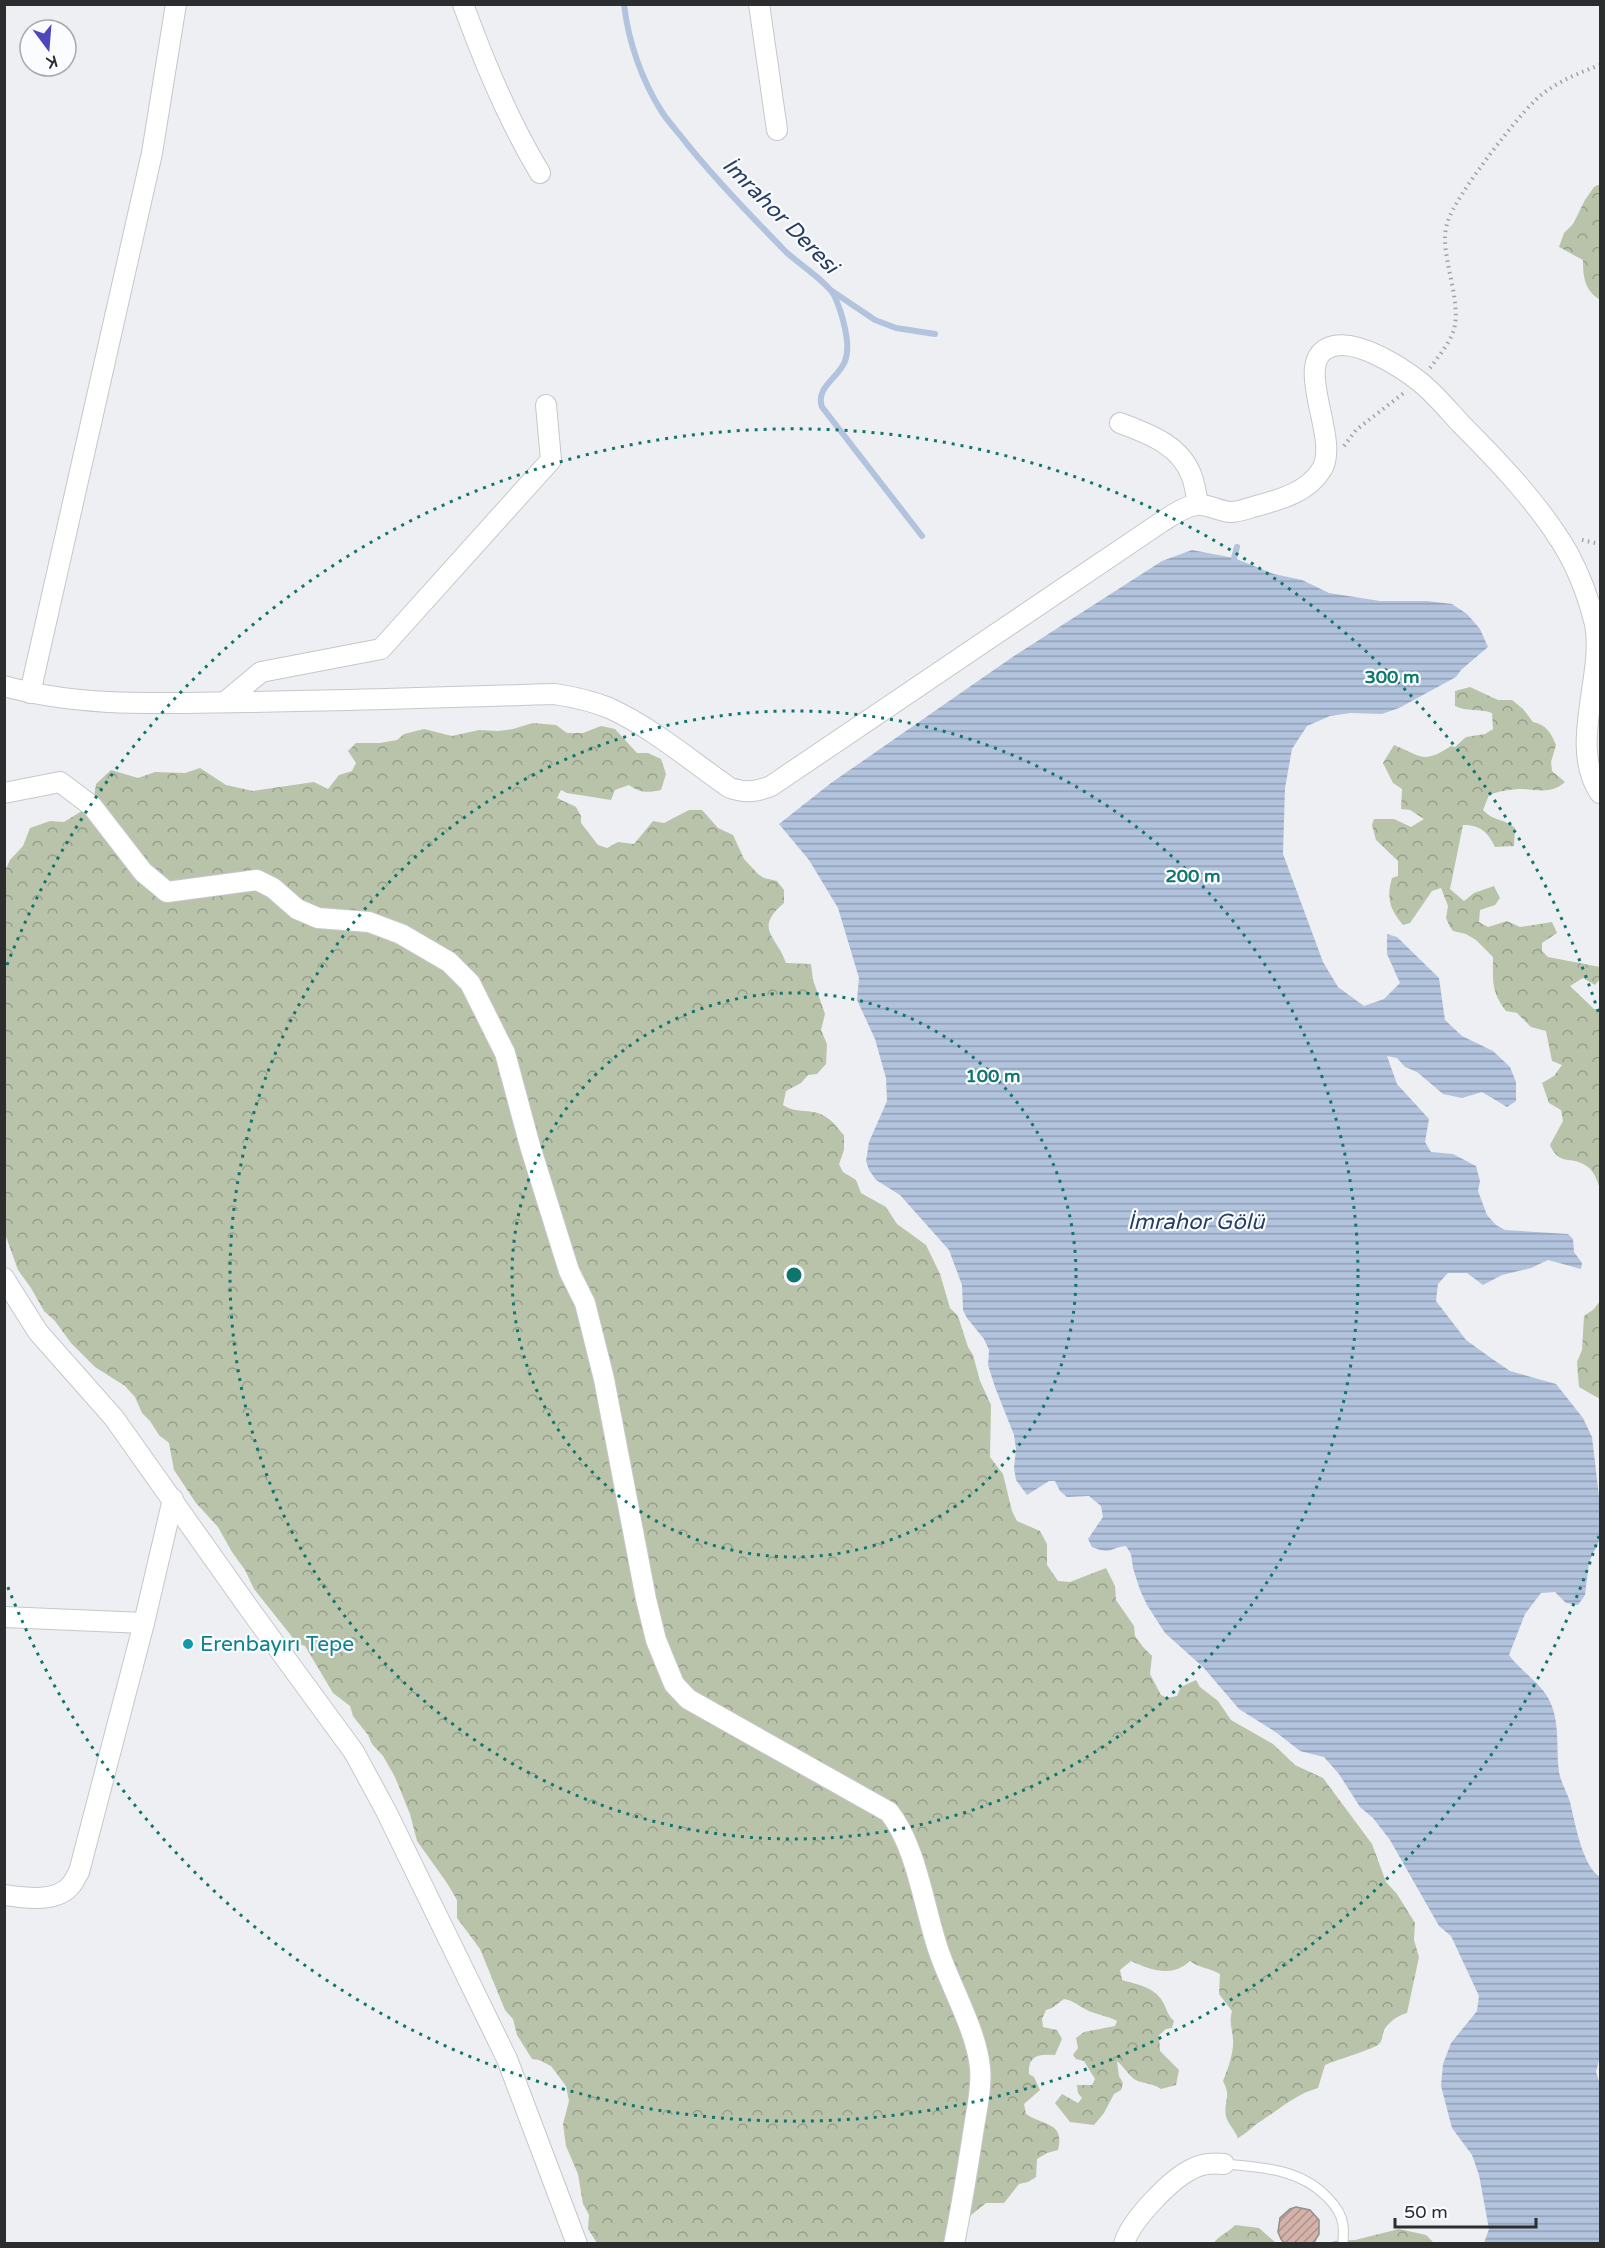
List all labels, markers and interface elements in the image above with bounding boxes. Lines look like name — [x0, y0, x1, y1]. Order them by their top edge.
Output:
north arrow — [18, 18, 78, 78]
text: K — [44, 50, 60, 73]
water label: İmrahor Deresi — [717, 152, 845, 281]
text: 300 m — [1364, 666, 1420, 688]
text: 200 m — [1165, 865, 1221, 887]
text: 100 m — [965, 1065, 1021, 1087]
water label: İmrahor Gölü — [1128, 1209, 1266, 1235]
centre of rings — [784, 1265, 804, 1285]
place label: Erenbayırı Tepe — [200, 1632, 354, 1657]
marker: Erenbayırı Tepe — [181, 1637, 195, 1651]
scale bar — [1395, 2191, 1536, 2229]
text: 50 m — [1404, 2201, 1448, 2223]

